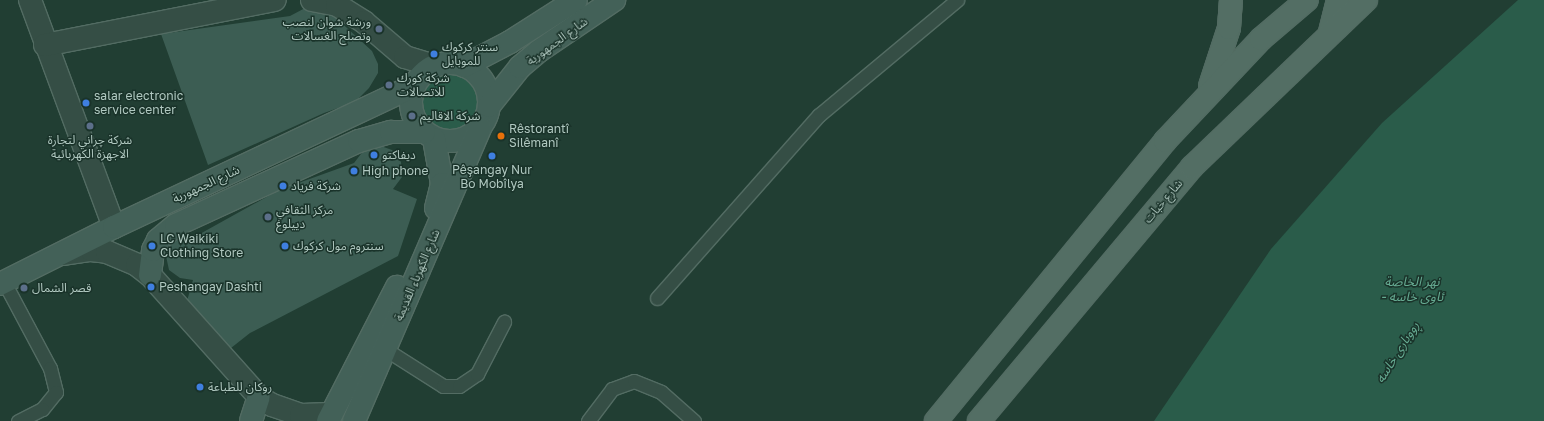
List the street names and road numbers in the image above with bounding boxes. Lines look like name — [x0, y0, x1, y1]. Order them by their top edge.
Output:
street label: شارع الجمهورية — [524, 14, 590, 68]
street label: شارع الجمهورية — [170, 162, 242, 206]
street label: شارع خبات — [1140, 176, 1186, 226]
street label: شارع الكهرباء القديمة — [391, 227, 443, 323]

